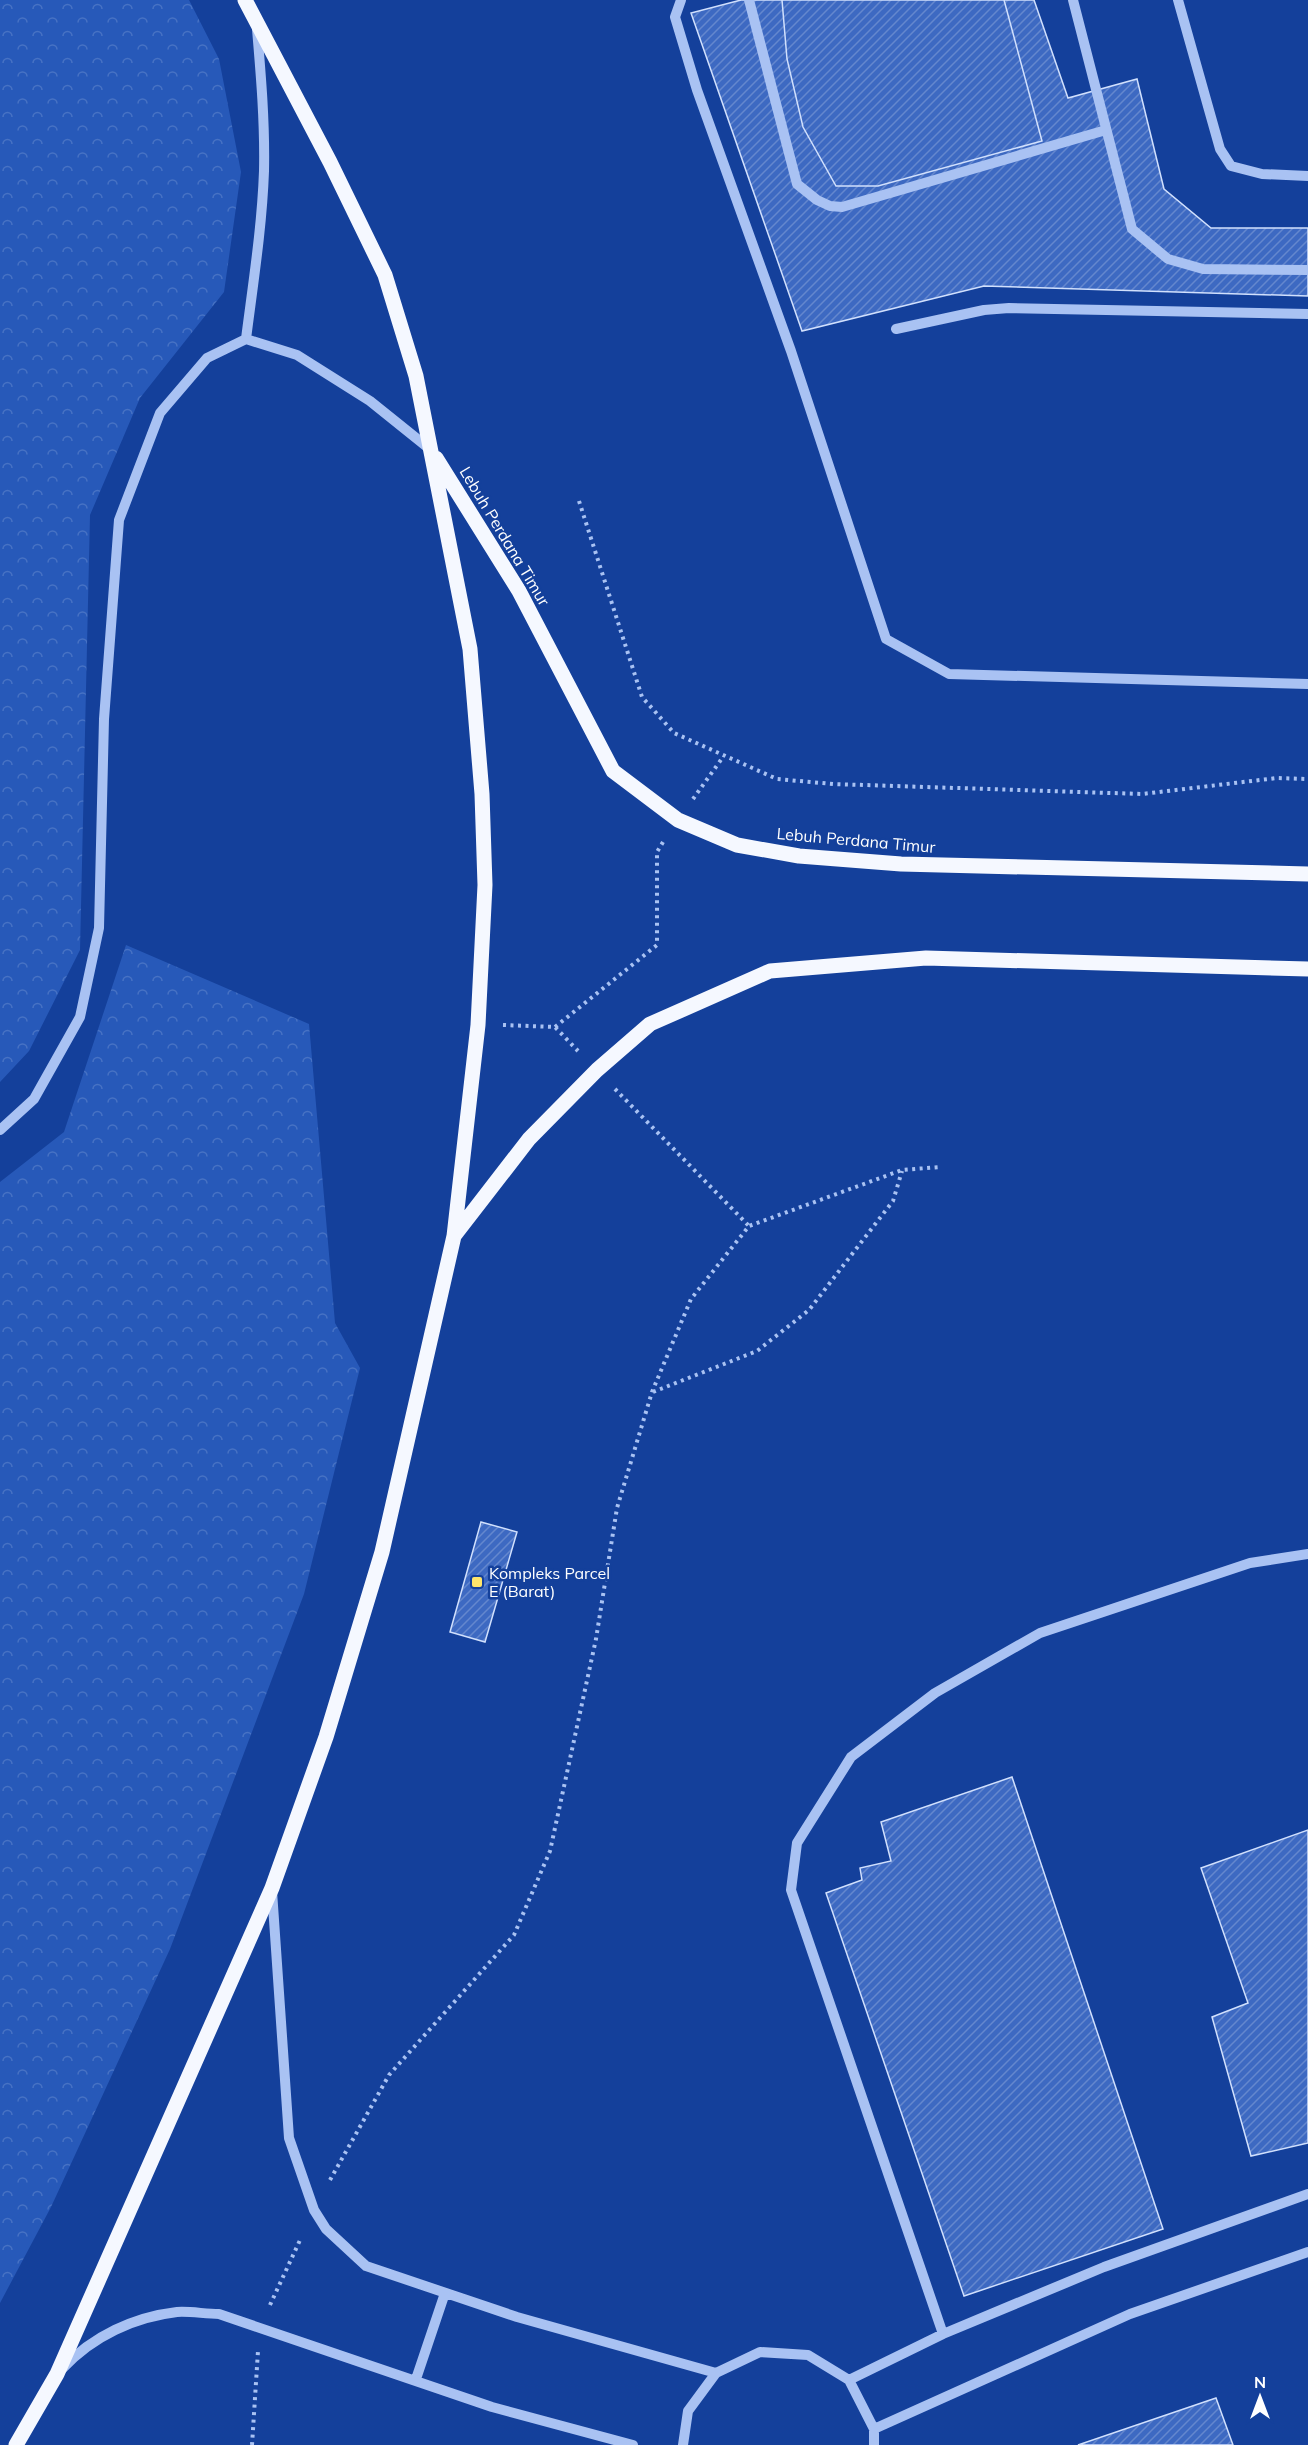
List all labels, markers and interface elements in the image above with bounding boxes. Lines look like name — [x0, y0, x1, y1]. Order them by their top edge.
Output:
street label: Lebuh Perdana Timur — [455, 463, 555, 610]
street label: Lebuh Perdana Timur — [776, 823, 936, 857]
place label: Kompleks Parcel E (Barat) — [489, 1563, 610, 1601]
marker: Kompleks Parcel E (Barat) — [470, 1575, 484, 1589]
north arrow — [1230, 2367, 1290, 2427]
text: N — [1254, 2372, 1266, 2392]

